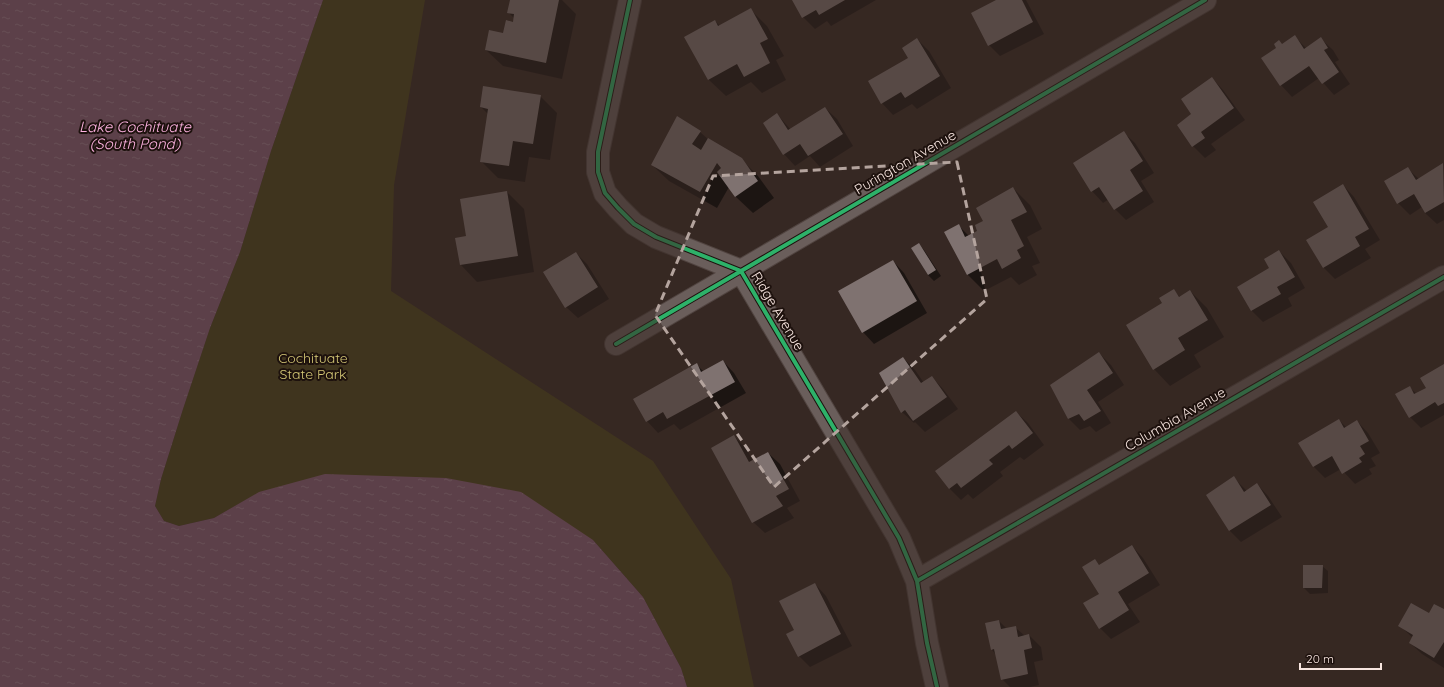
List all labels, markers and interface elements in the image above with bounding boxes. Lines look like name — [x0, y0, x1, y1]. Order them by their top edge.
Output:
water label: Lake Cochituate (South Pond) — [79, 117, 191, 153]
street label: Purington Avenue — [851, 126, 959, 198]
street label: Ridge Avenue — [747, 268, 809, 354]
park label: Cochituate State Park — [278, 349, 348, 383]
street label: Columbia Avenue — [1122, 383, 1229, 455]
scale bar — [1300, 645, 1381, 671]
text: 20 m — [1306, 651, 1334, 666]

